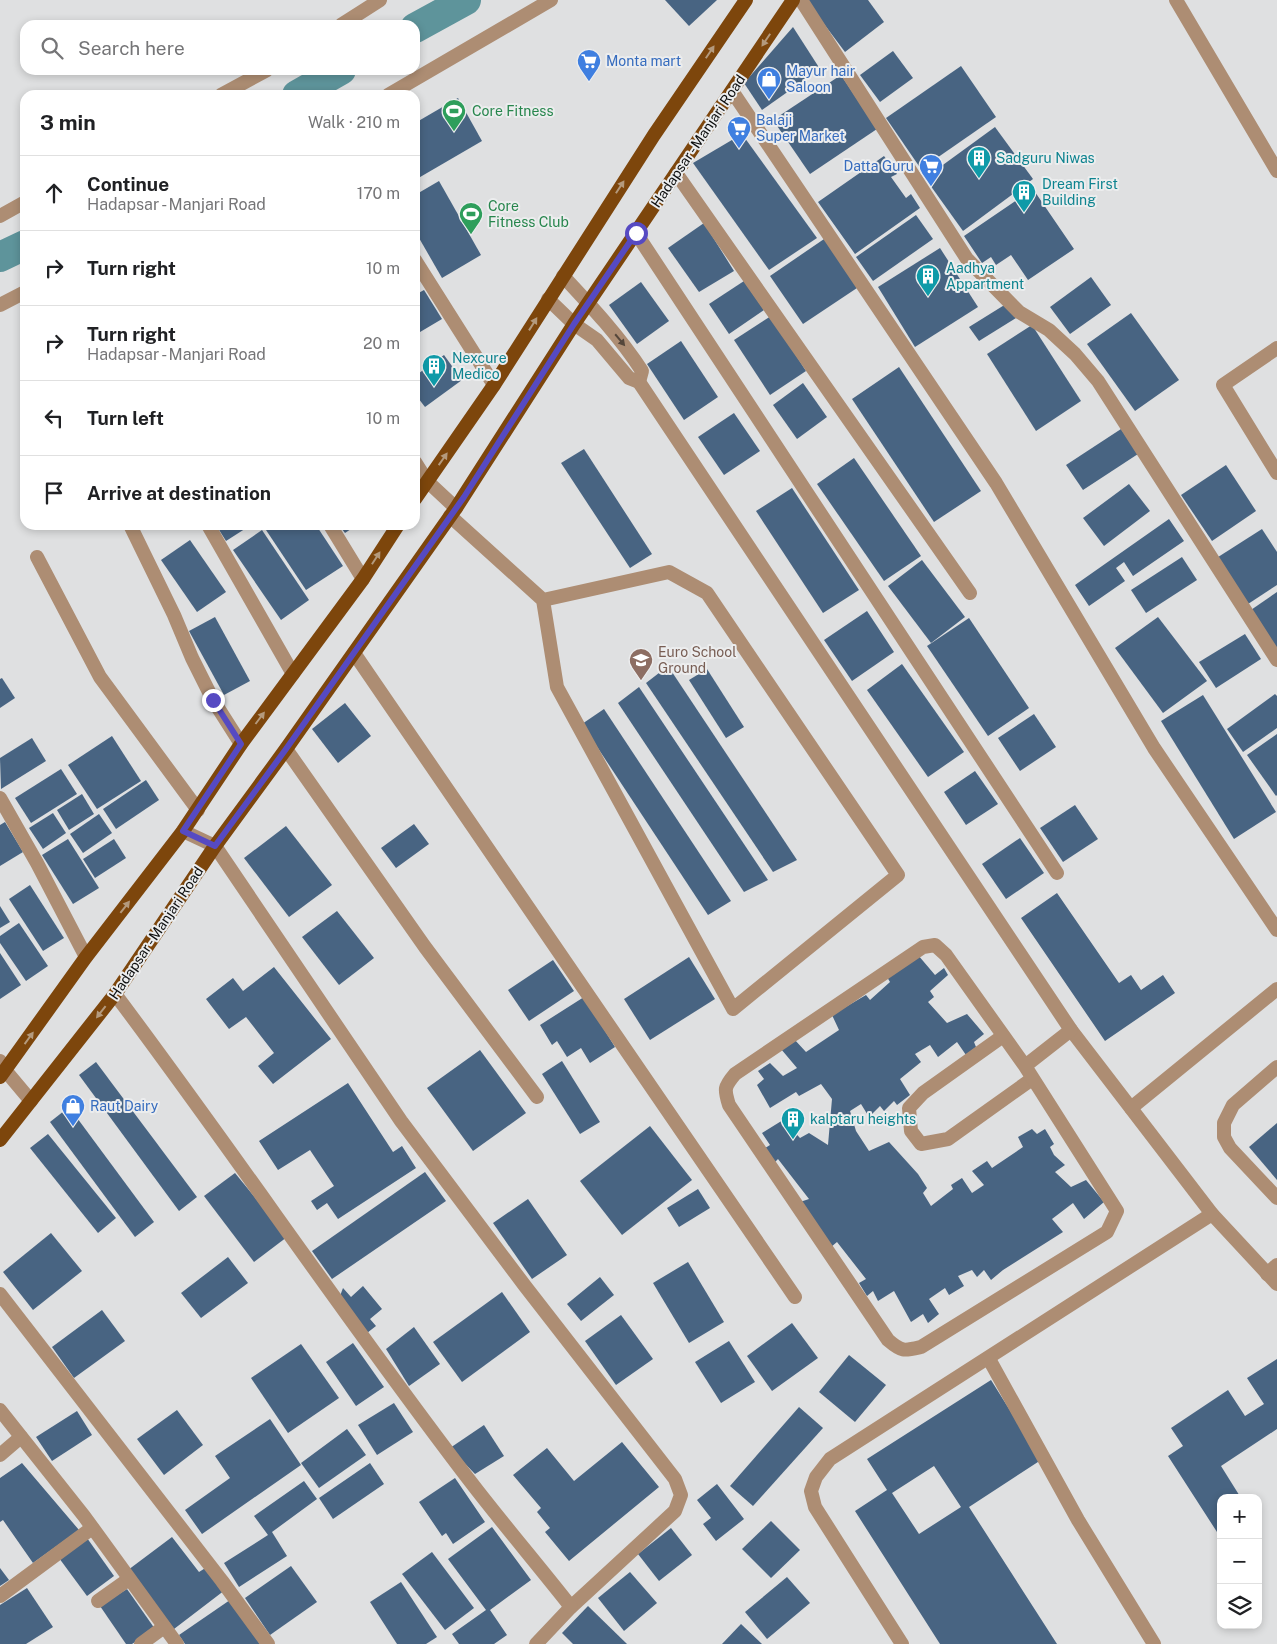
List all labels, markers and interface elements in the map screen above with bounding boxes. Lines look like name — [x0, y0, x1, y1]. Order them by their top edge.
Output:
search box — [20, 20, 420, 75]
icon: search — [38, 34, 66, 62]
one-way arrow — [761, 34, 771, 47]
text: Search here — [78, 37, 185, 59]
one-way arrow — [705, 45, 715, 58]
supermarket icon: Monta mart — [576, 48, 602, 82]
place label: Monta mart — [606, 53, 681, 69]
place label: Mayur hair Saloon — [786, 63, 855, 95]
shop icon: Mayur hair Saloon — [756, 66, 782, 100]
street label: Hadapsar - Manjari Road — [648, 72, 748, 210]
sports icon: Core Fitness — [441, 98, 467, 132]
place label: Core Fitness — [472, 103, 553, 119]
text: 3 min — [40, 110, 96, 135]
place label: Balaji Super Market — [756, 112, 845, 144]
text: Walk · 210 m — [308, 113, 400, 132]
supermarket icon: Balaji Super Market — [726, 115, 752, 149]
building icon: Sadguru Niwas — [966, 145, 992, 179]
place label: Sadguru Niwas — [996, 150, 1095, 166]
supermarket icon: Datta Guru — [918, 153, 944, 187]
place label: Datta Guru — [843, 158, 914, 174]
text: Continue — [87, 173, 169, 195]
place label: Dream First Building — [1042, 176, 1118, 208]
icon: ahead — [40, 179, 68, 207]
building icon: Dream First Building — [1011, 179, 1037, 213]
one-way arrow — [616, 180, 625, 194]
text: 170 m — [357, 184, 400, 203]
text: Hadapsar - Manjari Road — [87, 195, 266, 214]
place label: Core Fitness Club — [488, 198, 569, 230]
sports icon: Core Fitness Club — [458, 201, 484, 235]
route start — [625, 222, 648, 245]
icon: right — [40, 254, 68, 282]
text: Turn right — [87, 257, 176, 279]
text: 10 m — [366, 259, 400, 278]
place label: Aadhya Appartment — [946, 260, 1024, 292]
building icon: Aadhya Appartment — [915, 263, 941, 297]
one-way arrow — [528, 317, 537, 330]
text: Turn right — [87, 323, 176, 345]
icon: right — [40, 329, 68, 357]
one-way arrow — [614, 333, 625, 346]
text: 20 m — [363, 334, 400, 353]
text: Hadapsar - Manjari Road — [87, 345, 266, 364]
place label: Nexcure Medico — [452, 350, 507, 382]
building icon: Nexcure Medico — [421, 353, 447, 387]
icon: left — [40, 404, 68, 432]
text: Turn left — [87, 407, 164, 429]
text: 10 m — [366, 409, 400, 428]
one-way arrow — [437, 453, 448, 466]
icon: arrive — [40, 479, 68, 507]
text: Arrive at destination — [87, 482, 271, 504]
one-way arrow — [372, 551, 381, 565]
place label: Euro School Ground — [658, 644, 736, 676]
school or university icon: Euro School Ground — [628, 647, 654, 681]
route end — [202, 689, 225, 712]
one-way arrow — [255, 712, 266, 725]
street label: Hadapsar - Manjari Road — [106, 864, 206, 1002]
one-way arrow — [120, 900, 130, 914]
one-way arrow — [96, 1005, 107, 1018]
one-way arrow — [24, 1031, 34, 1044]
shop icon: Raut Dairy — [60, 1093, 86, 1127]
place label: Raut Dairy — [90, 1098, 159, 1114]
building icon: kalptaru heights — [780, 1106, 806, 1140]
place label: kalptaru heights — [810, 1111, 916, 1127]
map controls — [1217, 1494, 1262, 1629]
button: + — [1217, 1494, 1262, 1539]
button: − — [1217, 1539, 1262, 1584]
button: layers — [1217, 1584, 1262, 1629]

